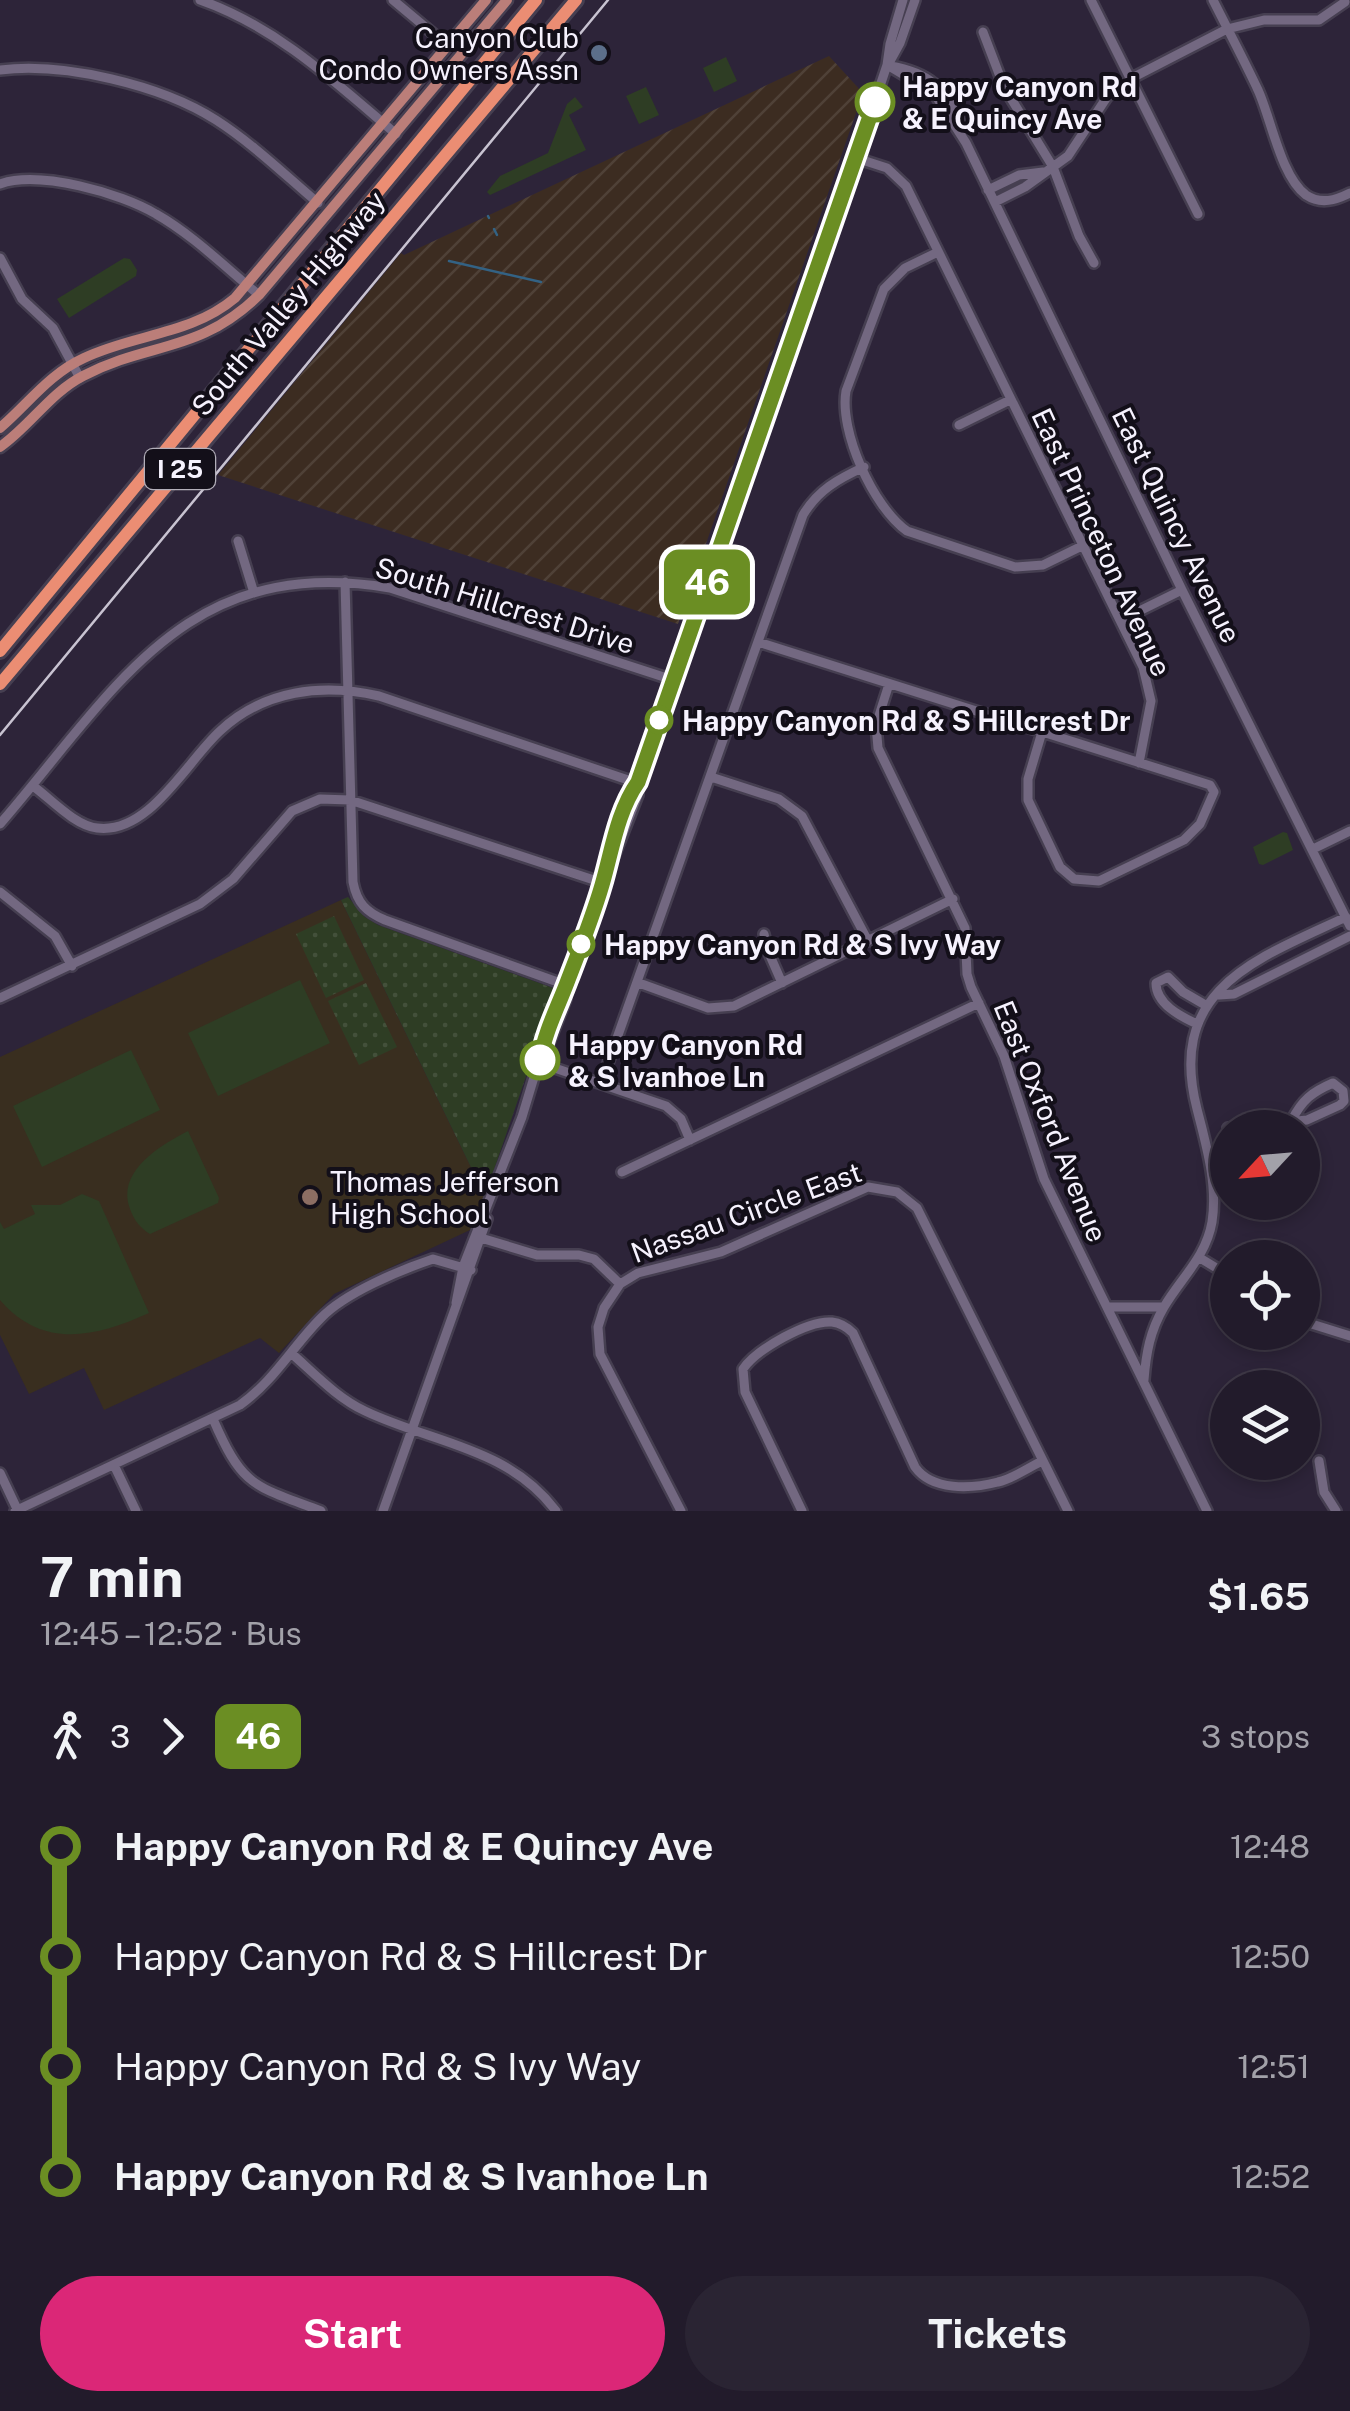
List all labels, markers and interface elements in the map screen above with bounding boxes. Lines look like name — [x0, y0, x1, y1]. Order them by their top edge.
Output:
place label: Canyon Club Condo Owners Assn — [319, 21, 579, 86]
marker: Canyon Club Condo Owners Assn — [588, 42, 610, 64]
place label: Happy Canyon Rd & E Quincy Ave — [902, 70, 1137, 135]
marker: Happy Canyon Rd & E Quincy Ave — [856, 83, 894, 121]
street label: South Valley Highway — [184, 184, 392, 422]
street label: East Quincy Avenue — [1106, 402, 1248, 648]
street label: East Princeton Avenue — [1025, 403, 1179, 681]
road number: I 25 — [145, 449, 215, 489]
street label: South Hillcrest Drive — [372, 550, 638, 660]
line badge: 46 — [662, 550, 752, 614]
text: 46 — [684, 562, 730, 603]
place label: Happy Canyon Rd & S Hillcrest Dr — [682, 704, 1131, 737]
marker: Happy Canyon Rd & S Hillcrest Dr — [646, 707, 672, 733]
place label: Happy Canyon Rd & S Ivy Way — [604, 928, 1001, 961]
marker: Happy Canyon Rd & S Ivy Way — [568, 931, 594, 957]
street label: East Oxford Avenue — [988, 996, 1114, 1246]
place label: Happy Canyon Rd & S Ivanhoe Ln — [568, 1028, 803, 1093]
marker: Happy Canyon Rd & S Ivanhoe Ln — [521, 1041, 559, 1079]
north arrow — [1210, 1110, 1320, 1220]
map controls — [1210, 1110, 1320, 1480]
street label: Nassau Circle East — [626, 1155, 866, 1269]
place label: Thomas Jefferson High School — [330, 1165, 559, 1230]
marker: Thomas Jefferson High School — [299, 1186, 321, 1208]
button: locate — [1210, 1240, 1320, 1350]
button: layers — [1210, 1370, 1320, 1480]
text: 7 min — [40, 1545, 184, 1609]
text: $1.65 — [1207, 1574, 1310, 1619]
text: 12:45 – 12:52 · Bus — [40, 1615, 302, 1652]
icon: walk — [40, 1709, 95, 1764]
icon: forward — [145, 1709, 200, 1764]
text: 46 — [235, 1716, 281, 1757]
text: 3 — [110, 1718, 130, 1755]
text: 3 stops — [1201, 1718, 1310, 1755]
text: Happy Canyon Rd & E Quincy Ave — [114, 1824, 713, 1869]
text: 12:48 — [1230, 1828, 1310, 1865]
text: Happy Canyon Rd & S Hillcrest Dr — [114, 1934, 708, 1979]
text: 12:50 — [1231, 1938, 1310, 1975]
text: Happy Canyon Rd & S Ivy Way — [114, 2044, 641, 2089]
text: 12:51 — [1237, 2048, 1310, 2085]
text: Happy Canyon Rd & S Ivanhoe Ln — [114, 2154, 709, 2199]
text: 12:52 — [1231, 2158, 1310, 2195]
button: Start — [40, 2276, 665, 2391]
button: Tickets — [685, 2276, 1310, 2391]

